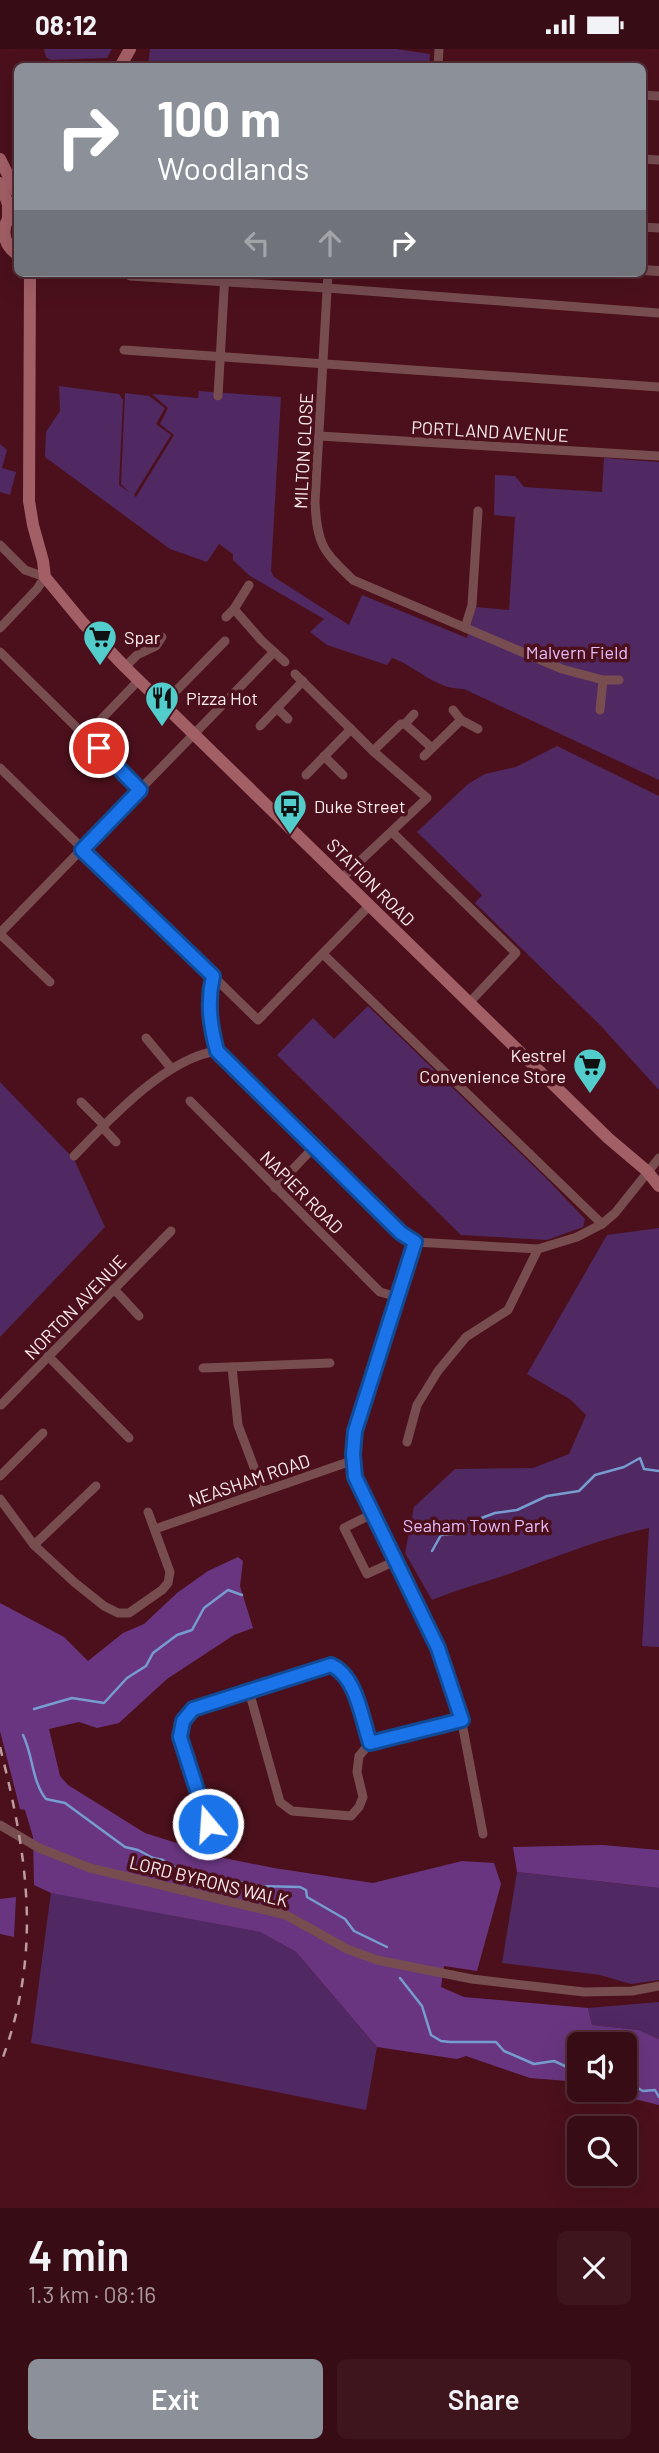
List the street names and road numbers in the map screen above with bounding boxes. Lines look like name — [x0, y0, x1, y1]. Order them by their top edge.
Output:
street label: MILTON CLOSE — [289, 392, 317, 510]
street label: PORTLAND AVENUE — [411, 416, 569, 446]
street label: STATION ROAD — [322, 833, 420, 931]
street label: NAPIER ROAD — [256, 1146, 348, 1238]
street label: NORTON AVENUE — [20, 1250, 130, 1364]
street label: NEASHAM ROAD — [185, 1449, 313, 1511]
street label: LORD BYRONS WALK — [127, 1851, 291, 1911]

